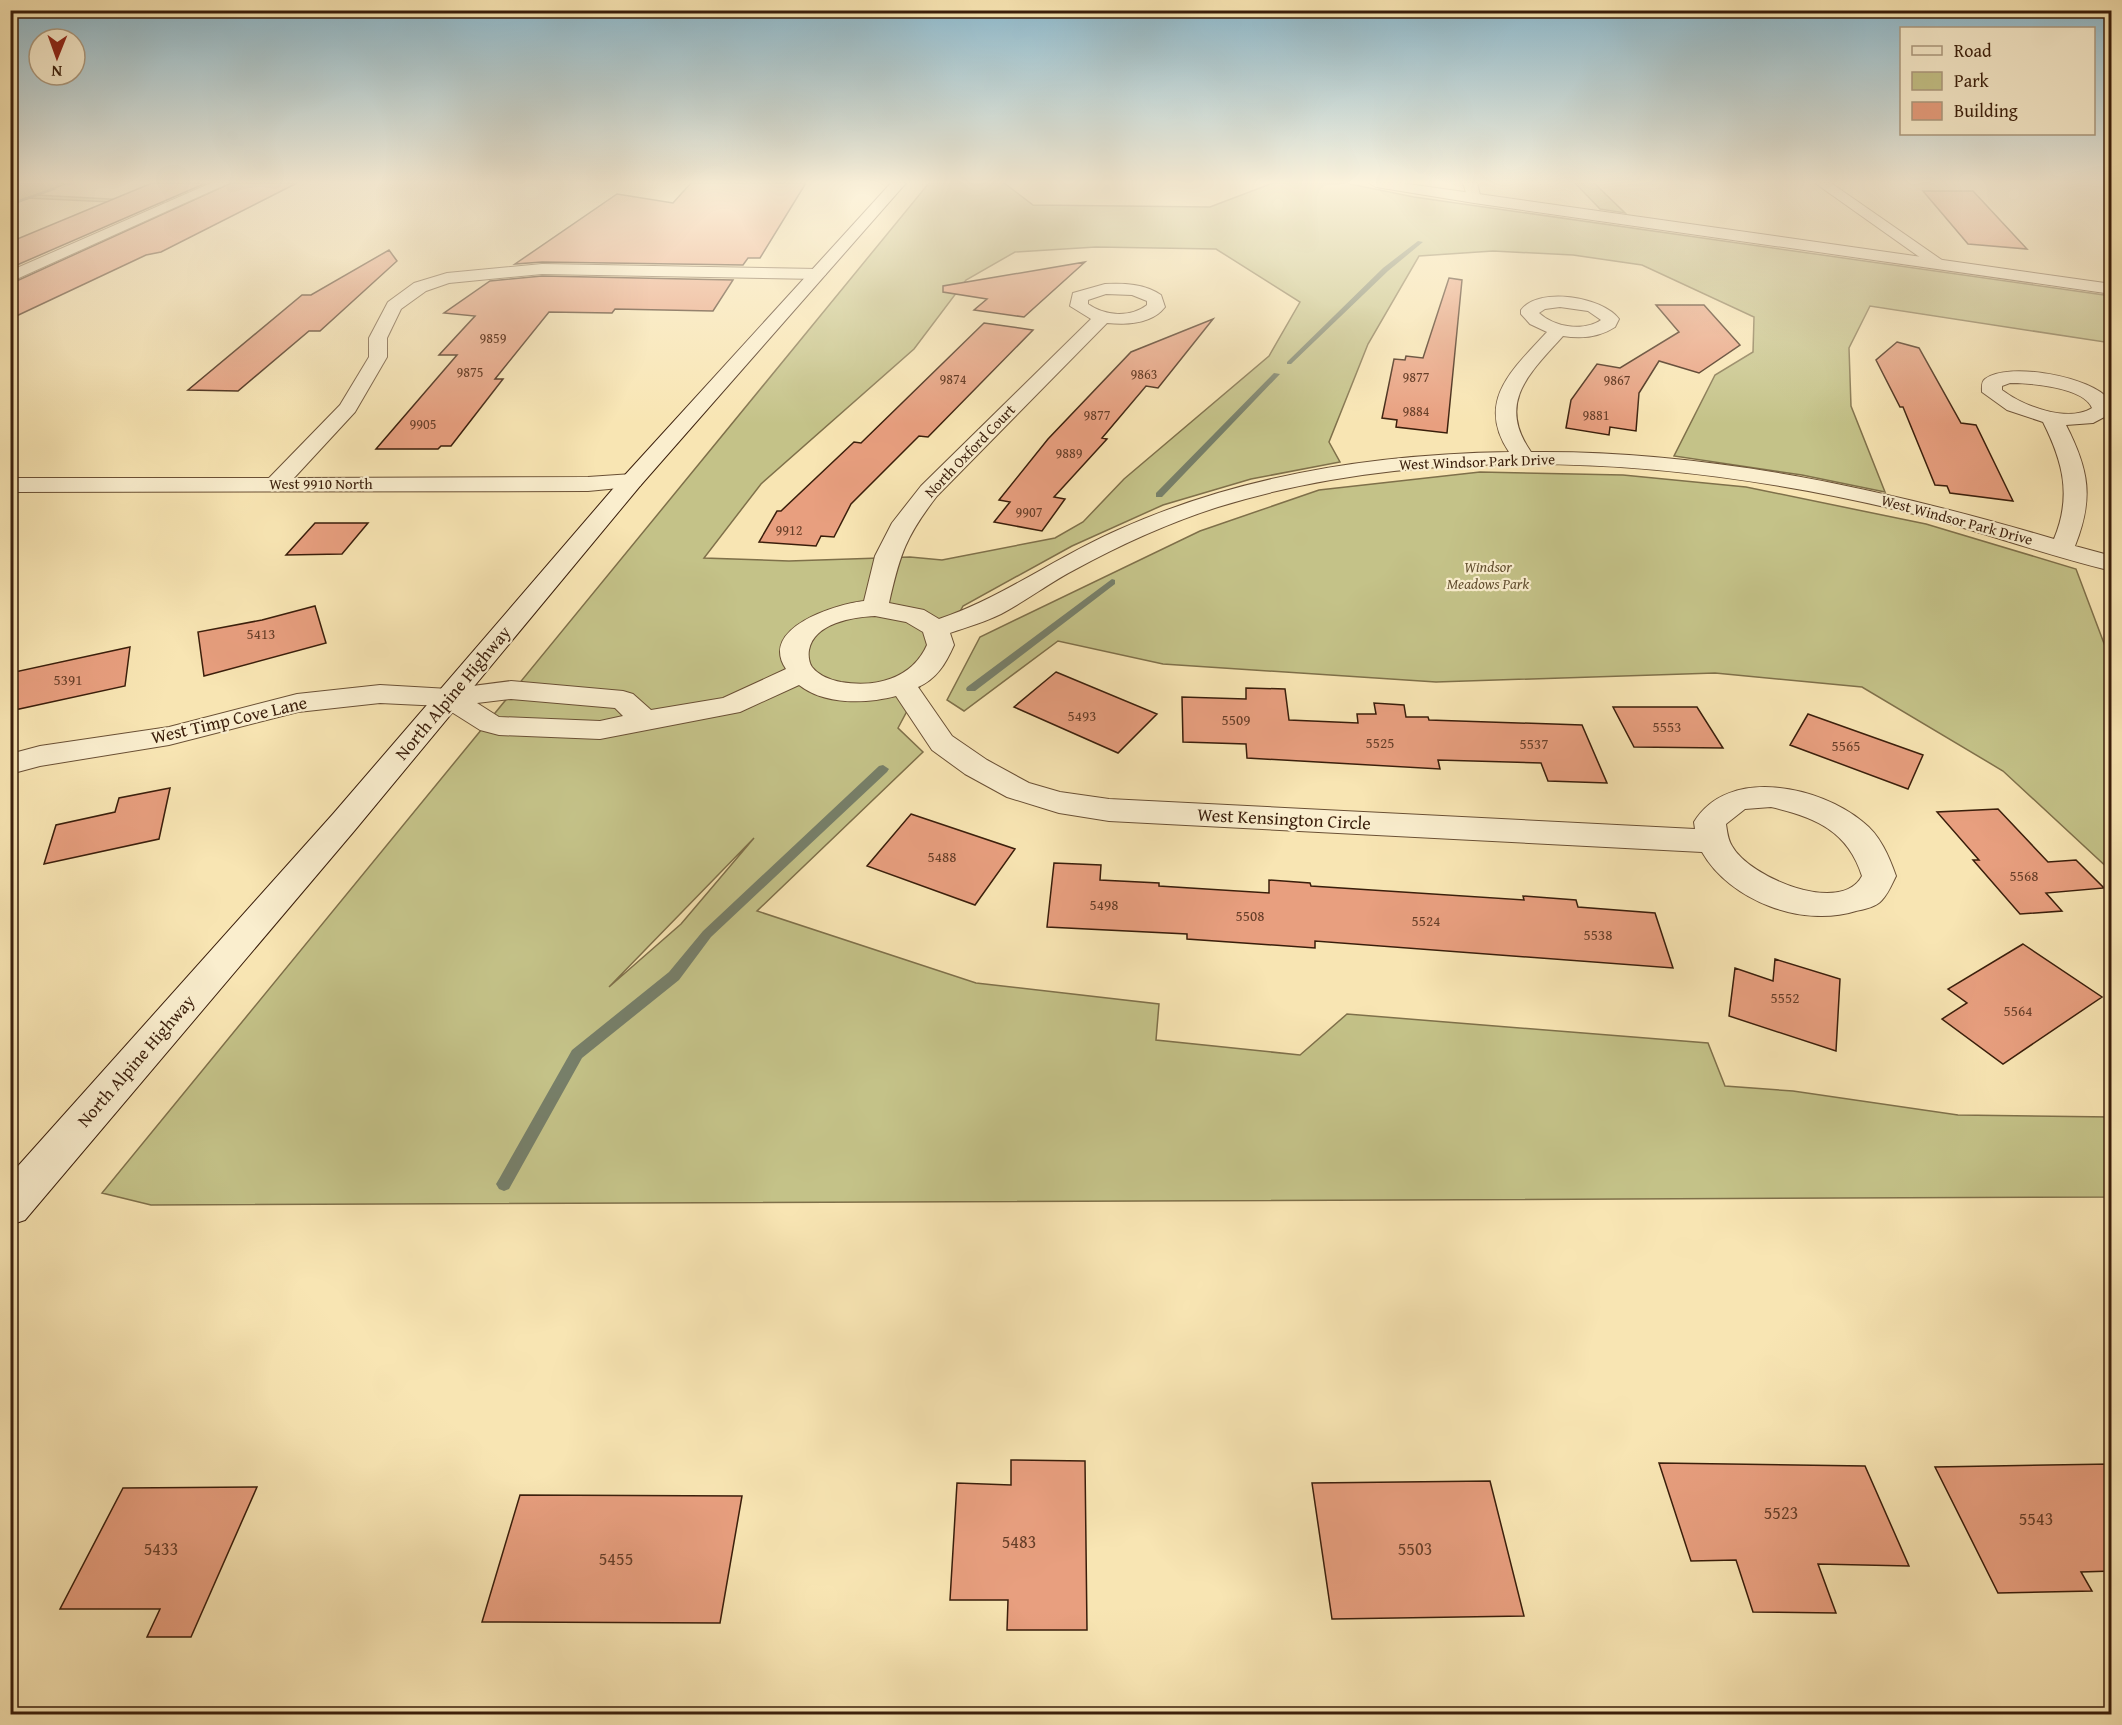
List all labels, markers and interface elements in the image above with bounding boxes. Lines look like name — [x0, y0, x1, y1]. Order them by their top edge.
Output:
north arrow — [27, 27, 87, 87]
legend — [1900, 27, 2095, 135]
text: Road — [1954, 37, 1992, 64]
text: N — [51, 60, 62, 84]
text: Park — [1954, 67, 1990, 94]
text: Building — [1954, 97, 2018, 124]
house number: 9859 — [480, 328, 507, 348]
house number: 9875 — [457, 362, 483, 382]
house number: 9863 — [1131, 364, 1157, 384]
house number: 9877 — [1403, 367, 1430, 387]
house number: 9874 — [940, 369, 967, 389]
house number: 9867 — [1604, 370, 1631, 390]
street label: North Oxford Court — [919, 399, 1020, 502]
house number: 9884 — [1403, 401, 1430, 421]
house number: 9877 — [1084, 405, 1111, 425]
house number: 9881 — [1583, 405, 1609, 425]
house number: 9905 — [410, 414, 436, 434]
house number: 9889 — [1056, 443, 1083, 463]
street label: West Windsor Park Drive — [1399, 448, 1555, 475]
street label: West 9910 North — [269, 473, 373, 494]
street label: West Windsor Park Drive — [1879, 489, 2035, 550]
house number: 9907 — [1016, 502, 1043, 522]
house number: 9912 — [776, 520, 802, 540]
park label: Windsor Meadows Park — [1447, 556, 1529, 594]
street label: North Alpine Highway — [388, 620, 517, 766]
house number: 5413 — [247, 623, 275, 644]
house number: 5391 — [54, 669, 82, 690]
street label: West Timp Cove Lane — [148, 688, 310, 751]
house number: 5493 — [1068, 705, 1096, 726]
house number: 5509 — [1222, 709, 1250, 730]
house number: 5553 — [1653, 716, 1681, 737]
house number: 5525 — [1366, 732, 1394, 753]
house number: 5537 — [1520, 733, 1548, 754]
house number: 5565 — [1832, 735, 1860, 756]
street label: West Kensington Circle — [1197, 800, 1372, 837]
house number: 5488 — [928, 846, 956, 867]
house number: 5568 — [2010, 865, 2038, 886]
house number: 5498 — [1090, 894, 1118, 915]
house number: 5508 — [1236, 905, 1264, 926]
house number: 5524 — [1412, 910, 1440, 931]
house number: 5538 — [1584, 924, 1612, 945]
house number: 5552 — [1771, 987, 1799, 1008]
street label: North Alpine Highway — [70, 988, 201, 1133]
house number: 5564 — [2004, 1000, 2032, 1021]
house number: 5523 — [1764, 1499, 1798, 1526]
house number: 5543 — [2019, 1505, 2053, 1532]
house number: 5483 — [1002, 1528, 1036, 1555]
house number: 5433 — [144, 1535, 178, 1562]
house number: 5503 — [1398, 1535, 1432, 1562]
house number: 5455 — [599, 1545, 633, 1572]

